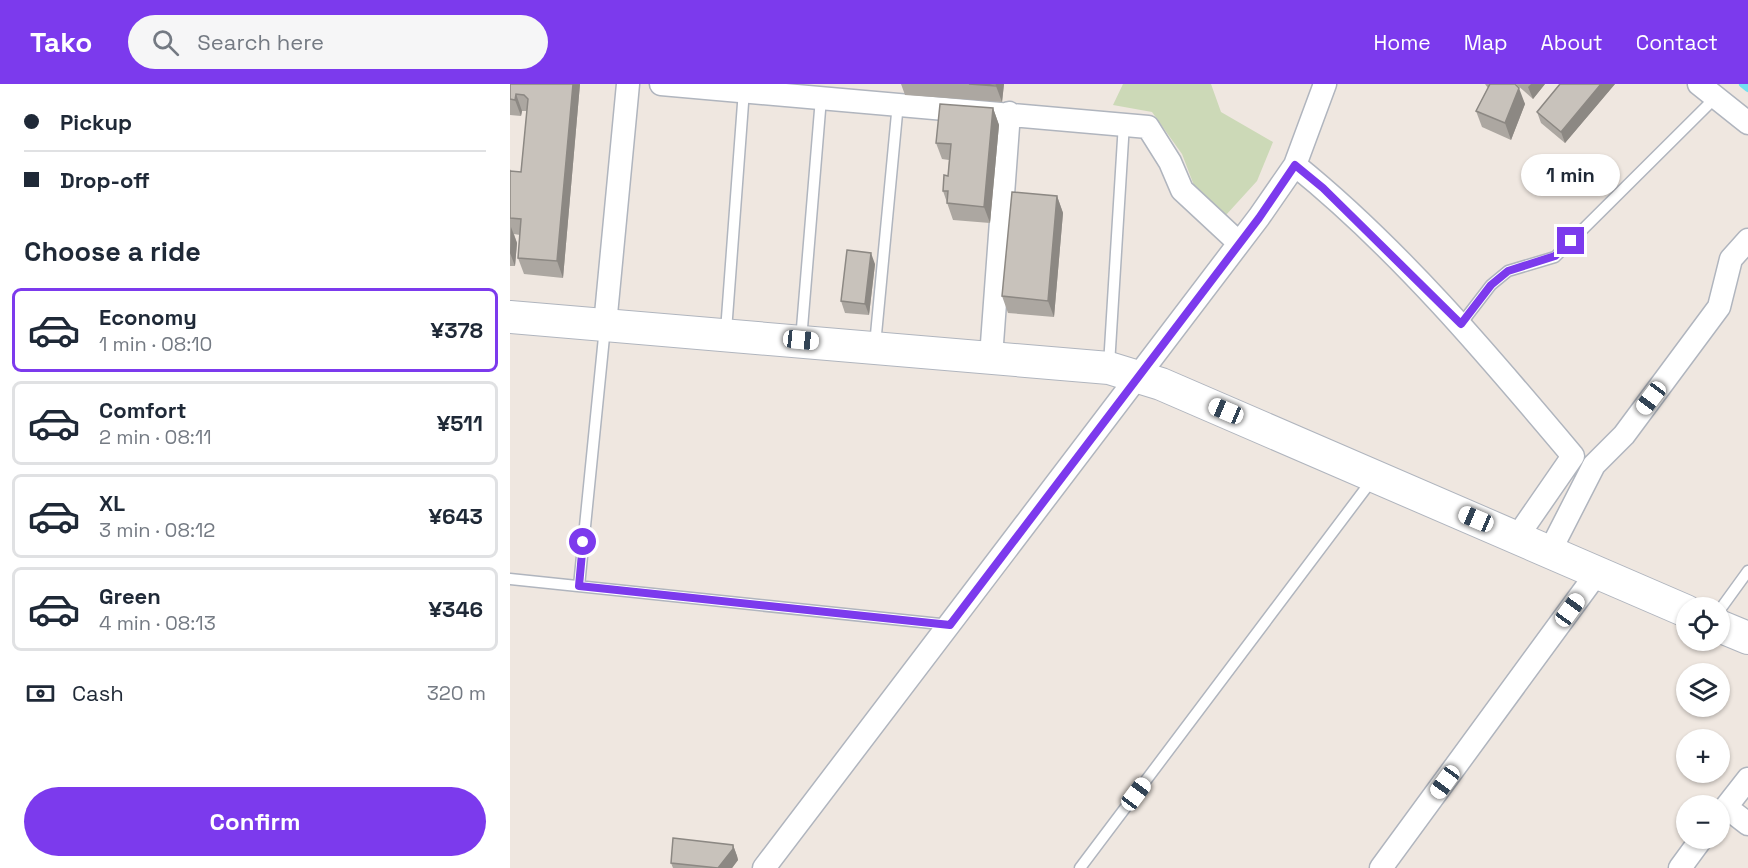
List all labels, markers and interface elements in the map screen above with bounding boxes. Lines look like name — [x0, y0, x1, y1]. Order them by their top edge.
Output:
search box — [128, 15, 548, 69]
text: Tako — [30, 24, 92, 60]
icon: search — [149, 26, 182, 59]
text: Search here — [197, 28, 324, 56]
text: Home — [1373, 29, 1431, 56]
text: Map — [1464, 29, 1508, 56]
text: About — [1541, 29, 1603, 56]
text: Contact — [1636, 29, 1718, 56]
text: Pickup — [60, 108, 132, 136]
callout: 1 min — [1522, 154, 1620, 196]
text: 1 min — [1546, 162, 1595, 188]
text: Drop-off — [60, 166, 150, 194]
route end — [1557, 227, 1584, 254]
text: Choose a ride — [24, 234, 201, 269]
icon: car — [27, 303, 81, 357]
text: Economy — [99, 303, 197, 331]
text: ¥378 — [431, 316, 483, 344]
car — [782, 329, 820, 351]
text: 1 min · 08:10 — [99, 331, 212, 357]
car — [1633, 378, 1669, 418]
icon: car — [27, 396, 81, 450]
text: Comfort — [99, 396, 187, 424]
car — [1206, 396, 1246, 426]
text: ¥511 — [437, 409, 483, 437]
text: 2 min · 08:11 — [99, 424, 212, 450]
icon: car — [27, 489, 81, 543]
text: XL — [99, 489, 125, 517]
text: ¥643 — [428, 502, 483, 530]
car — [1456, 504, 1496, 534]
text: 3 min · 08:12 — [99, 517, 215, 543]
route start — [569, 528, 596, 555]
icon: car — [27, 582, 81, 636]
text: Green — [99, 582, 161, 610]
car — [1552, 590, 1588, 630]
text: ¥346 — [428, 595, 483, 623]
map controls — [1676, 597, 1730, 849]
button: locate — [1676, 597, 1730, 651]
text: 4 min · 08:13 — [99, 610, 216, 636]
button: layers — [1676, 663, 1730, 717]
icon: cash — [24, 677, 57, 710]
text: Cash — [72, 679, 124, 707]
text: 320 m — [427, 680, 486, 706]
button: + — [1676, 729, 1730, 783]
car — [1427, 762, 1463, 802]
car — [1118, 774, 1154, 814]
button: Confirm — [24, 787, 486, 856]
button: − — [1676, 795, 1730, 849]

